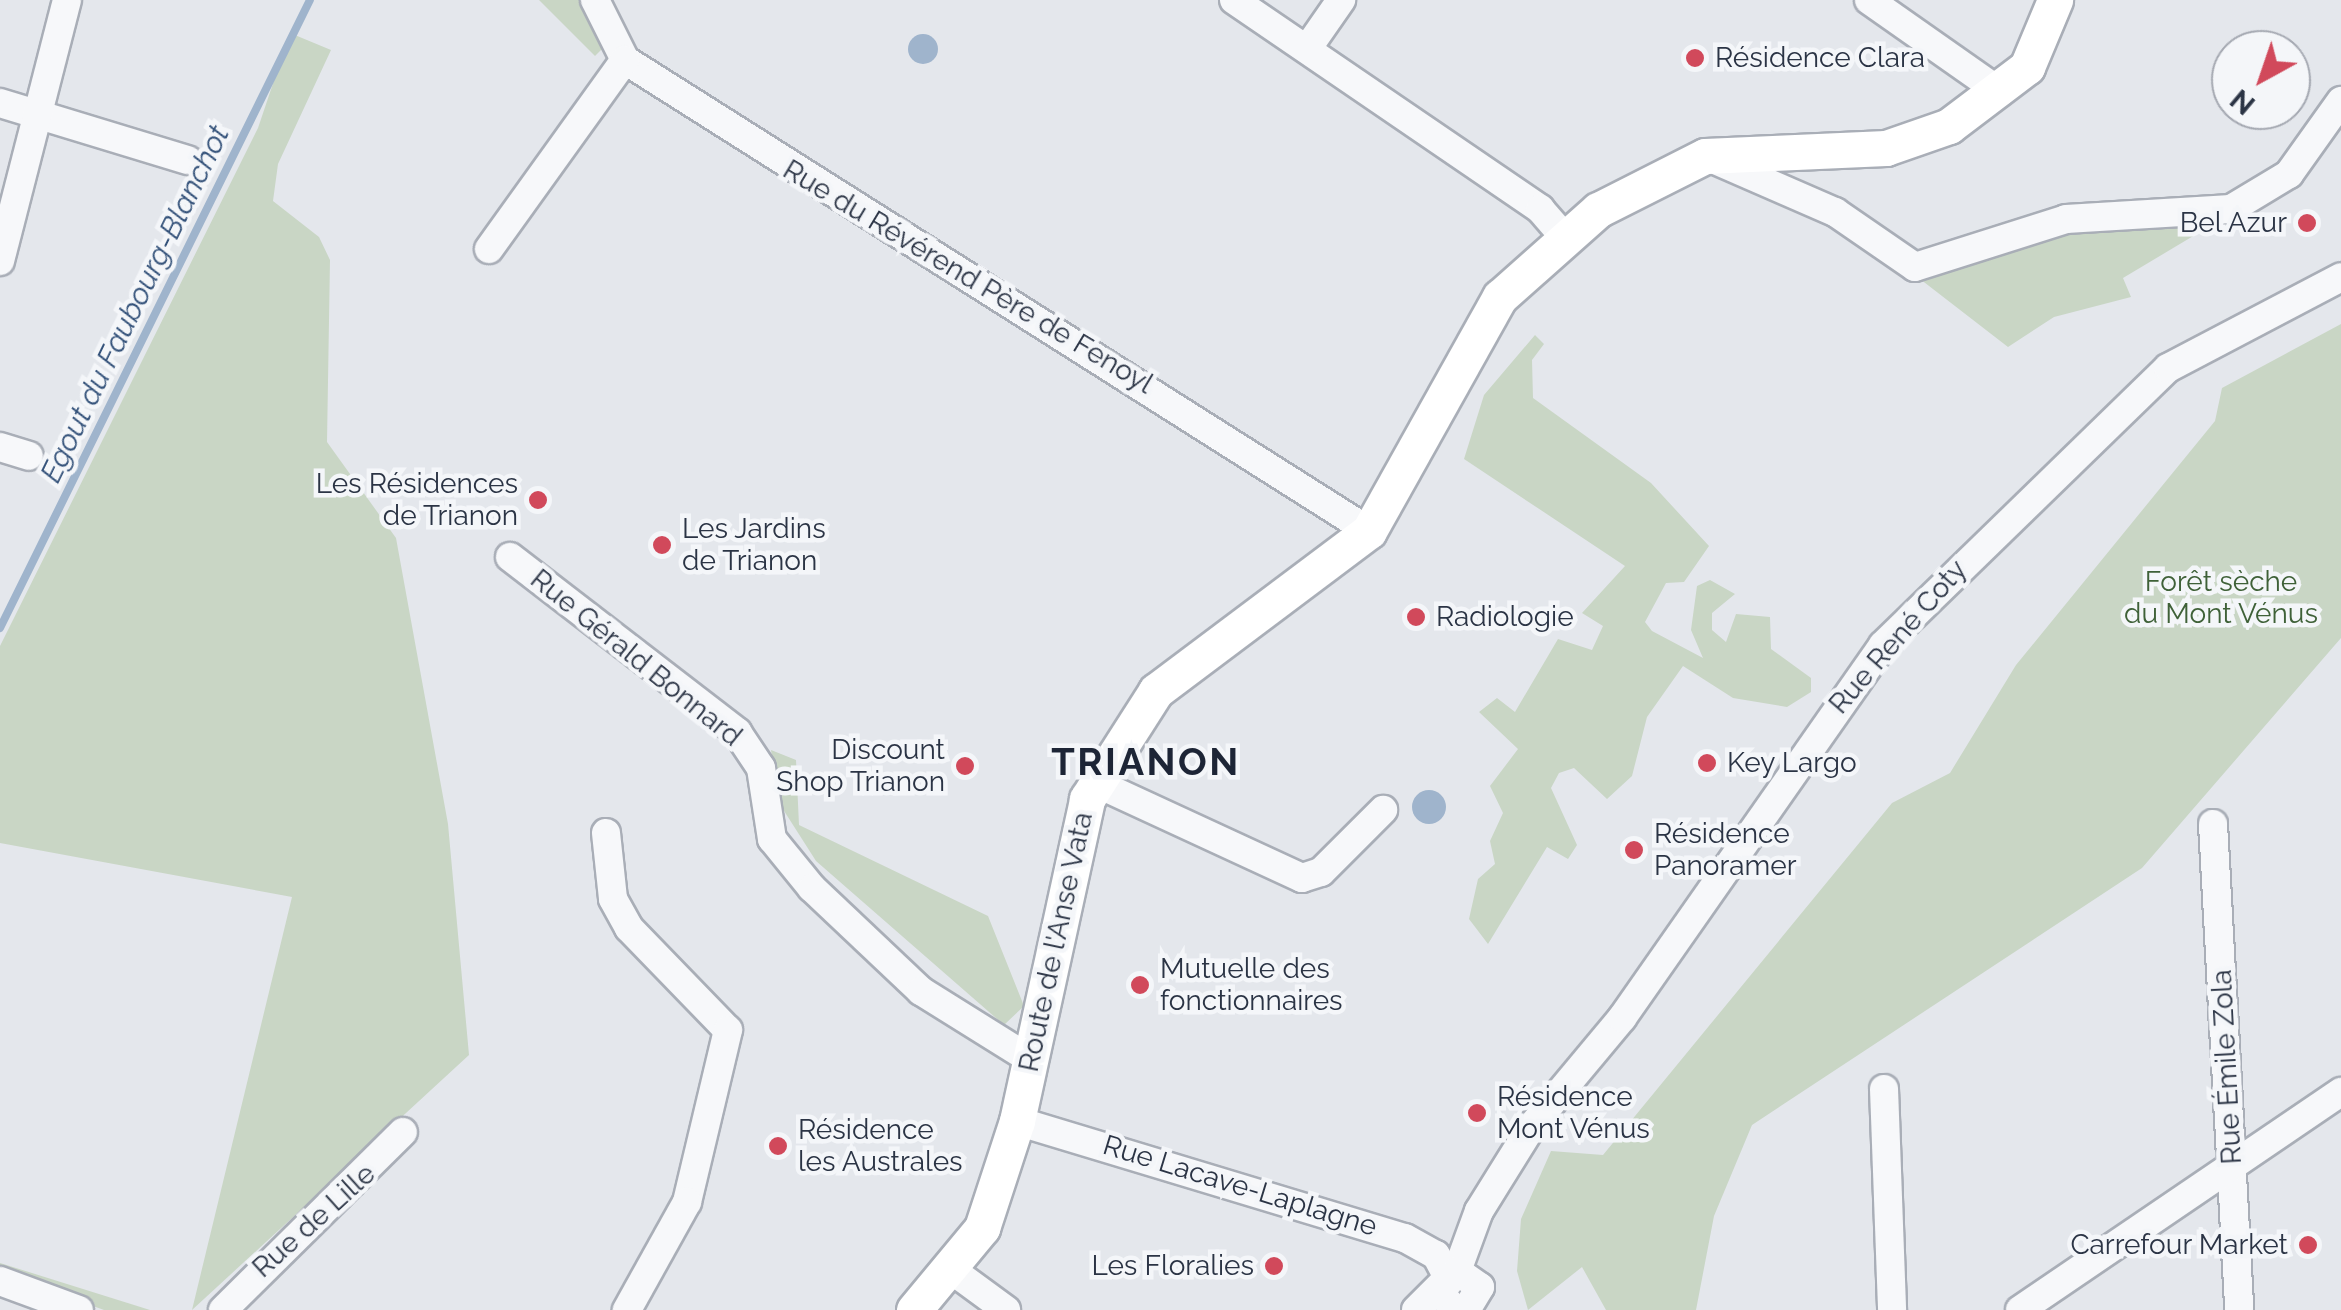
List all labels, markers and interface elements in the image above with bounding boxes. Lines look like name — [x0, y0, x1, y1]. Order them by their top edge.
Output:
north arrow — [2211, 30, 2311, 130]
place label: Résidence Clara — [1715, 41, 1925, 75]
marker: Résidence Clara — [1684, 47, 1706, 69]
text: N — [2224, 82, 2261, 121]
water label: Egout du Faubourg-Blanchot — [33, 120, 237, 488]
street label: Rue du Révérend Père de Fenoyl — [777, 153, 1159, 401]
place label: Bel Azur — [2178, 206, 2287, 240]
marker: Bel Azur — [2296, 212, 2318, 234]
place label: Les Résidences de Trianon — [316, 467, 518, 533]
marker: Les Résidences de Trianon — [527, 489, 549, 511]
place label: Les Jardins de Trianon — [682, 512, 826, 578]
marker: Les Jardins de Trianon — [651, 534, 673, 556]
street label: Rue René Coty — [1822, 553, 1974, 721]
street label: Rue Gérald Bonnard — [524, 562, 748, 754]
park label: Forêt sèche du Mont Vénus — [2124, 565, 2318, 631]
place label: Radiologie — [1436, 600, 1574, 634]
marker: Radiologie — [1405, 606, 1427, 628]
place label: Discount Shop Trianon — [776, 733, 945, 799]
district label: TRIANON — [1051, 739, 1241, 785]
place label: Key Largo — [1727, 746, 1857, 780]
marker: Key Largo — [1696, 752, 1718, 774]
marker: Discount Shop Trianon — [954, 755, 976, 777]
street label: Route de l'Anse Vata — [1012, 809, 1100, 1075]
place label: Résidence Panoramer — [1654, 817, 1797, 883]
marker: Résidence Panoramer — [1623, 839, 1645, 861]
place label: Mutuelle des fonctionnaires — [1160, 952, 1343, 1018]
street label: Rue Émile Zola — [2205, 969, 2249, 1165]
marker: Mutuelle des fonctionnaires — [1129, 974, 1151, 996]
place label: Résidence Mont Vénus — [1497, 1080, 1651, 1146]
marker: Résidence Mont Vénus — [1466, 1102, 1488, 1124]
place label: Résidence les Australes — [798, 1113, 963, 1179]
street label: Rue Lacave-Laplagne — [1099, 1128, 1381, 1244]
marker: Résidence les Australes — [767, 1135, 789, 1157]
street label: Rue de Lille — [246, 1157, 382, 1285]
place label: Carrefour Market — [2070, 1228, 2288, 1262]
marker: Carrefour Market — [2297, 1234, 2319, 1256]
place label: Les Floralies — [1091, 1249, 1254, 1283]
marker: Les Floralies — [1263, 1255, 1285, 1277]

